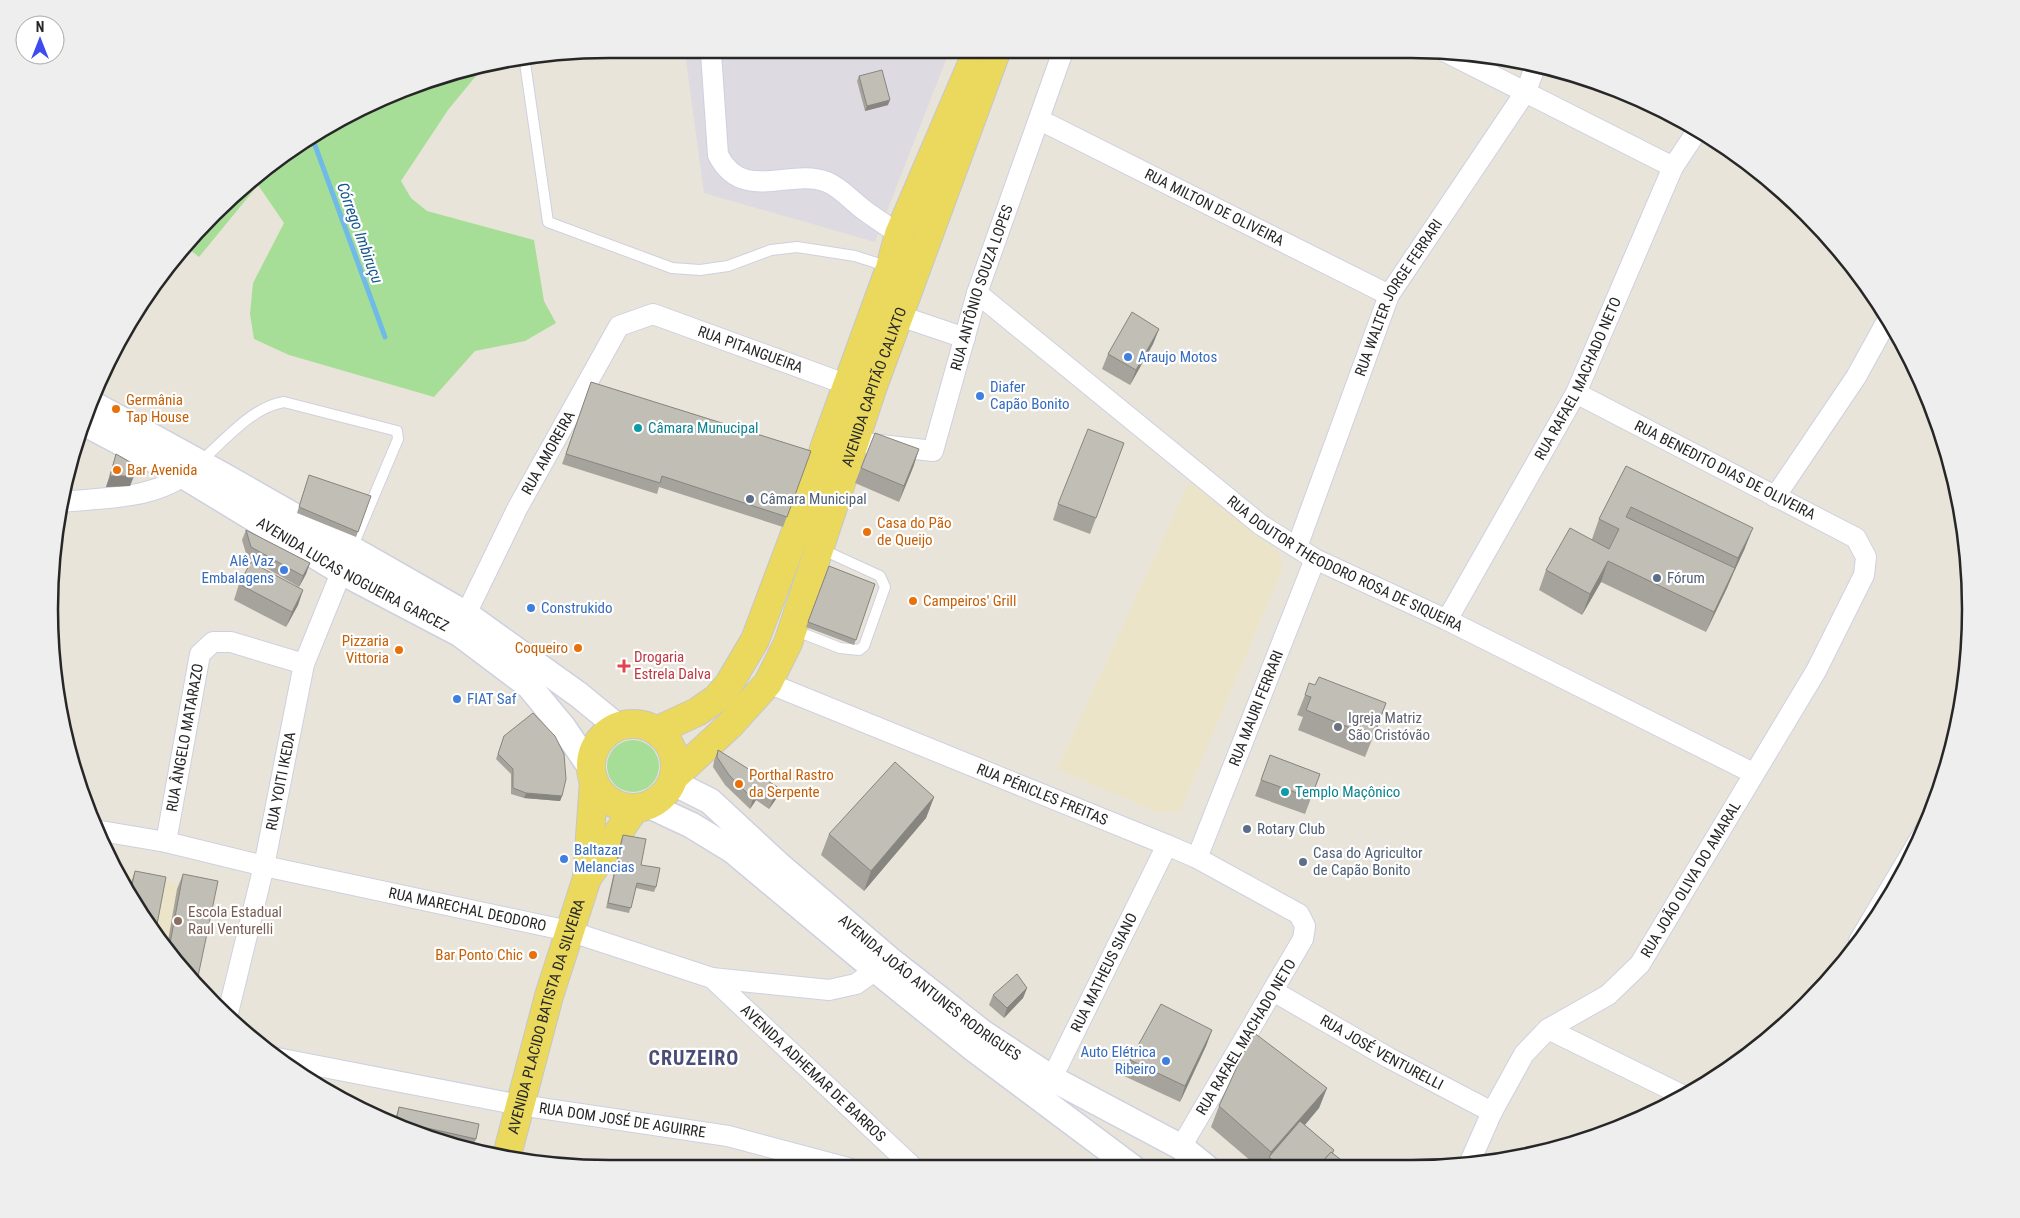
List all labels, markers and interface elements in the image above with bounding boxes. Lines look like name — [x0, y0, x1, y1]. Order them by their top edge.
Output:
north arrow — [15, 15, 65, 65]
text: N — [36, 19, 44, 35]
street label: RUA MILTON DE OLIVEIRA — [1142, 165, 1287, 250]
water label: Córrego Imbiruçu — [333, 180, 387, 286]
street label: RUA ANTÔNIO SOUZA LOPES — [947, 202, 1017, 372]
street label: RUA WALTER JORGE FERRARI — [1351, 216, 1446, 379]
street label: RUA RAFAEL MACHADO NETO — [1531, 294, 1625, 463]
street label: AVENIDA CAPITÃO CALIXTO — [838, 305, 910, 469]
street label: RUA PITANGUEIRA — [695, 322, 806, 377]
place label: Araujo Motos — [1138, 348, 1217, 366]
marker: Araujo Motos — [1122, 351, 1134, 363]
place label: Diafer Capão Bonito — [990, 378, 1070, 413]
marker: Diafer Capão Bonito — [974, 390, 986, 402]
place label: Germânia Tap House — [126, 391, 189, 426]
marker: Germânia Tap House — [110, 403, 122, 415]
street label: RUA AMOREIRA — [518, 407, 579, 498]
street label: RUA BENEDITO DIAS DE OLIVEIRA — [1631, 416, 1819, 524]
place label: Câmara Munucipal — [648, 419, 759, 437]
marker: Câmara Munucipal — [632, 422, 644, 434]
place label: Bar Avenida — [127, 461, 197, 479]
marker: Bar Avenida — [111, 464, 123, 476]
place label: Câmara Municipal — [760, 490, 867, 508]
street label: RUA DOUTOR THEODORO ROSA DE SIQUEIRA — [1223, 492, 1466, 636]
marker: Câmara Municipal — [744, 493, 756, 505]
street label: AVENIDA LUCAS NOGUEIRA GARCEZ — [254, 514, 452, 636]
place label: Casa do Pão de Queijo — [877, 514, 952, 549]
marker: Casa do Pão de Queijo — [861, 526, 873, 538]
place label: Alê Vaz Embalagens — [202, 552, 274, 587]
marker: Alê Vaz Embalagens — [278, 564, 290, 576]
place label: Fórum — [1667, 569, 1705, 587]
marker: Fórum — [1651, 572, 1663, 584]
place label: Campeiros' Grill — [923, 592, 1016, 610]
marker: Campeiros' Grill — [907, 595, 919, 607]
place label: Construkido — [541, 599, 613, 617]
marker: Construkido — [525, 602, 537, 614]
place label: Pizzaria Vittoria — [342, 632, 389, 667]
place label: Coqueiro — [515, 639, 568, 657]
marker: Coqueiro — [572, 642, 584, 654]
marker: Pizzaria Vittoria — [393, 644, 405, 656]
place label: Drogaria Estrela Dalva — [634, 648, 711, 683]
street label: RUA MAURI FERRARI — [1225, 648, 1287, 769]
marker: Drogaria Estrela Dalva — [618, 660, 630, 672]
street label: RUA ÂNGELO MATARAZO — [163, 662, 207, 813]
place label: FIAT Saf — [467, 690, 517, 708]
marker: FIAT Saf — [451, 693, 463, 705]
place label: Igreja Matriz São Cristóvão — [1348, 709, 1430, 744]
marker: Igreja Matriz São Cristóvão — [1332, 721, 1344, 733]
street label: RUA YOITI IKEDA — [262, 730, 299, 832]
street label: RUA PÉRICLES FREITAS — [974, 760, 1111, 829]
place label: Porthal Rastro da Serpente — [749, 766, 834, 801]
marker: Porthal Rastro da Serpente — [733, 778, 745, 790]
place label: Templo Maçônico — [1295, 783, 1400, 801]
marker: Templo Maçônico — [1279, 786, 1291, 798]
street label: RUA JOÃO OLIVA DO AMARAL — [1637, 798, 1745, 961]
place label: Rotary Club — [1257, 820, 1325, 838]
marker: Rotary Club — [1241, 823, 1253, 835]
place label: Baltazar Melancias — [574, 841, 635, 876]
place label: Casa do Agricultor de Capão Bonito — [1313, 844, 1423, 879]
marker: Baltazar Melancias — [558, 853, 570, 865]
marker: Casa do Agricultor de Capão Bonito — [1297, 856, 1309, 868]
street label: RUA MARECHAL DEODORO — [387, 884, 548, 935]
street label: AVENIDA PLACIDO BATISTA DA SILVEIRA — [504, 896, 589, 1136]
place label: Escola Estadual Raul Venturelli — [188, 903, 282, 938]
street label: RUA MATHEUS SIANO — [1067, 910, 1141, 1035]
street label: AVENIDA JOÃO ANTUNES RODRIGUES — [835, 911, 1024, 1064]
marker: Escola Estadual Raul Venturelli — [172, 915, 184, 927]
place label: Bar Ponto Chic — [435, 946, 523, 964]
marker: Bar Ponto Chic — [527, 949, 539, 961]
street label: RUA RAFAEL MACHADO NETO — [1192, 956, 1300, 1118]
street label: AVENIDA ADHEMAR DE BARROS — [737, 1001, 890, 1146]
street label: RUA JOSÉ VENTURELLI — [1317, 1011, 1446, 1094]
place label: Auto Elétrica Ribeiro — [1080, 1043, 1156, 1078]
district label: CRUZEIRO — [649, 1046, 739, 1070]
marker: Auto Elétrica Ribeiro — [1160, 1055, 1172, 1067]
street label: RUA DOM JOSÉ DE AGUIRRE — [538, 1099, 707, 1142]

